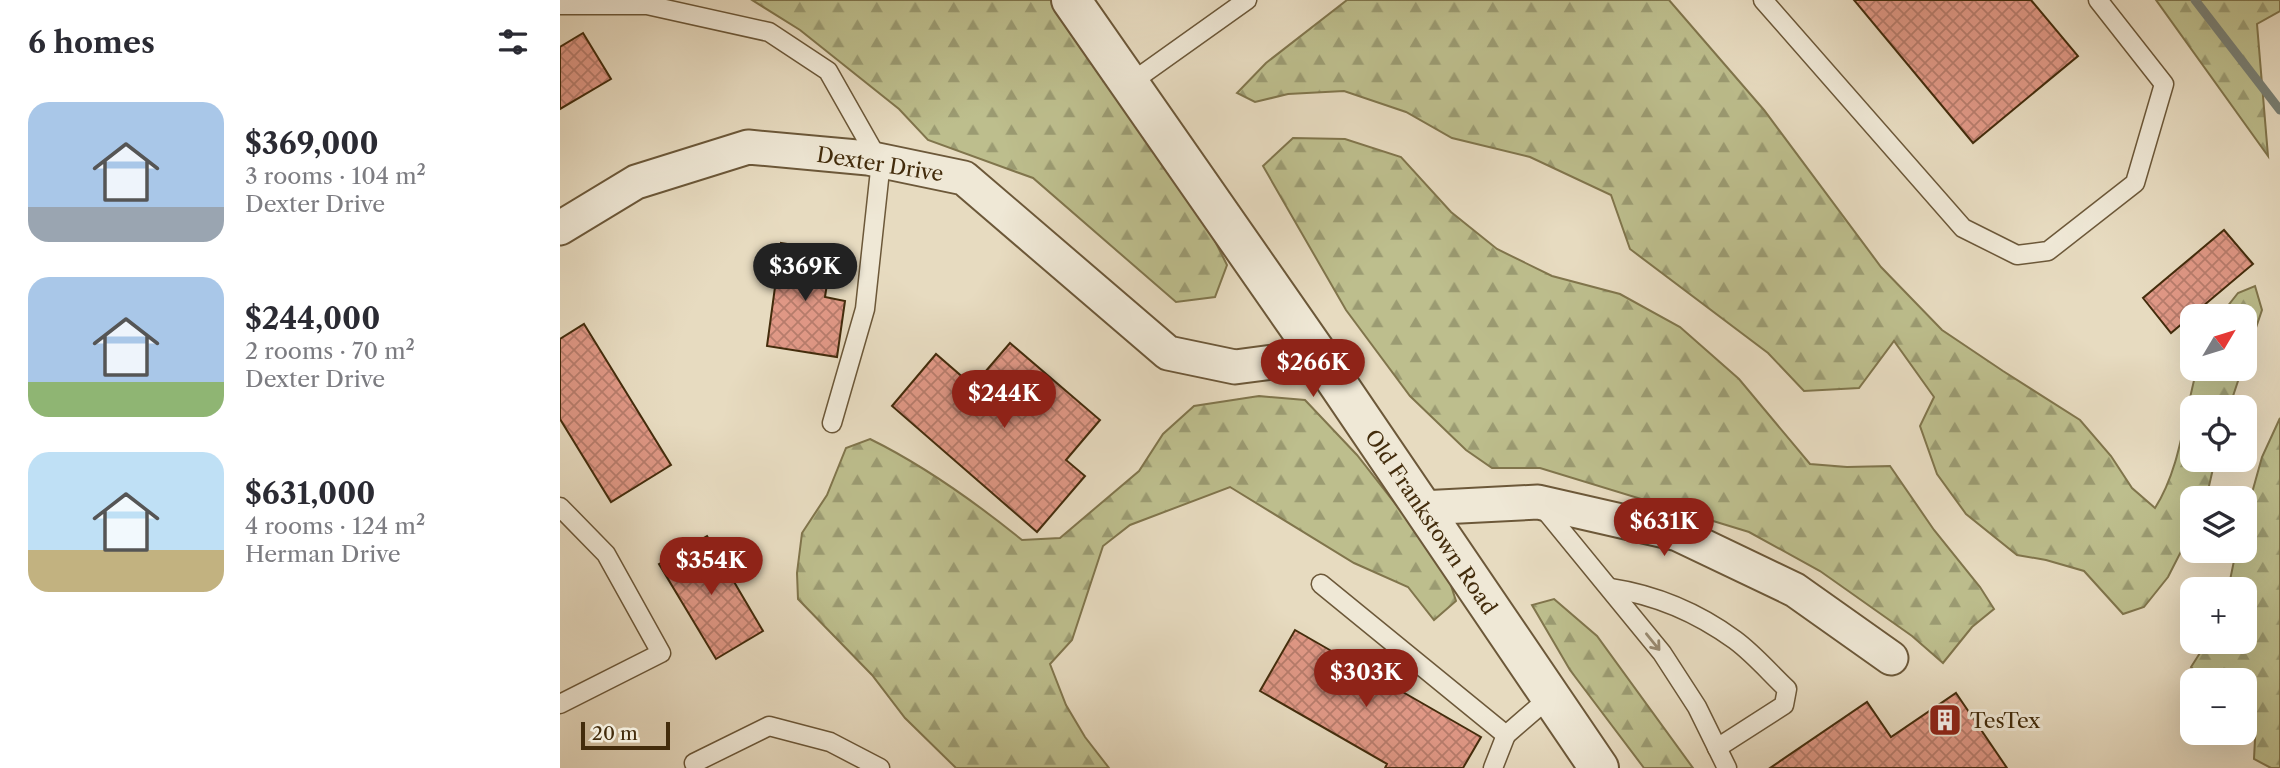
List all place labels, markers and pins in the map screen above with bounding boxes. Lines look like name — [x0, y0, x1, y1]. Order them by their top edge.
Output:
pin: $369K — [756, 244, 854, 303]
pin: $266K — [1264, 340, 1362, 399]
pin: $244K — [955, 370, 1053, 430]
pin: $631K — [1615, 498, 1713, 558]
pin: $354K — [662, 538, 760, 597]
pin: $303K — [1317, 650, 1415, 709]
building icon: TesTex — [1926, 701, 1964, 739]
place label: TesTex — [1970, 708, 2041, 733]

